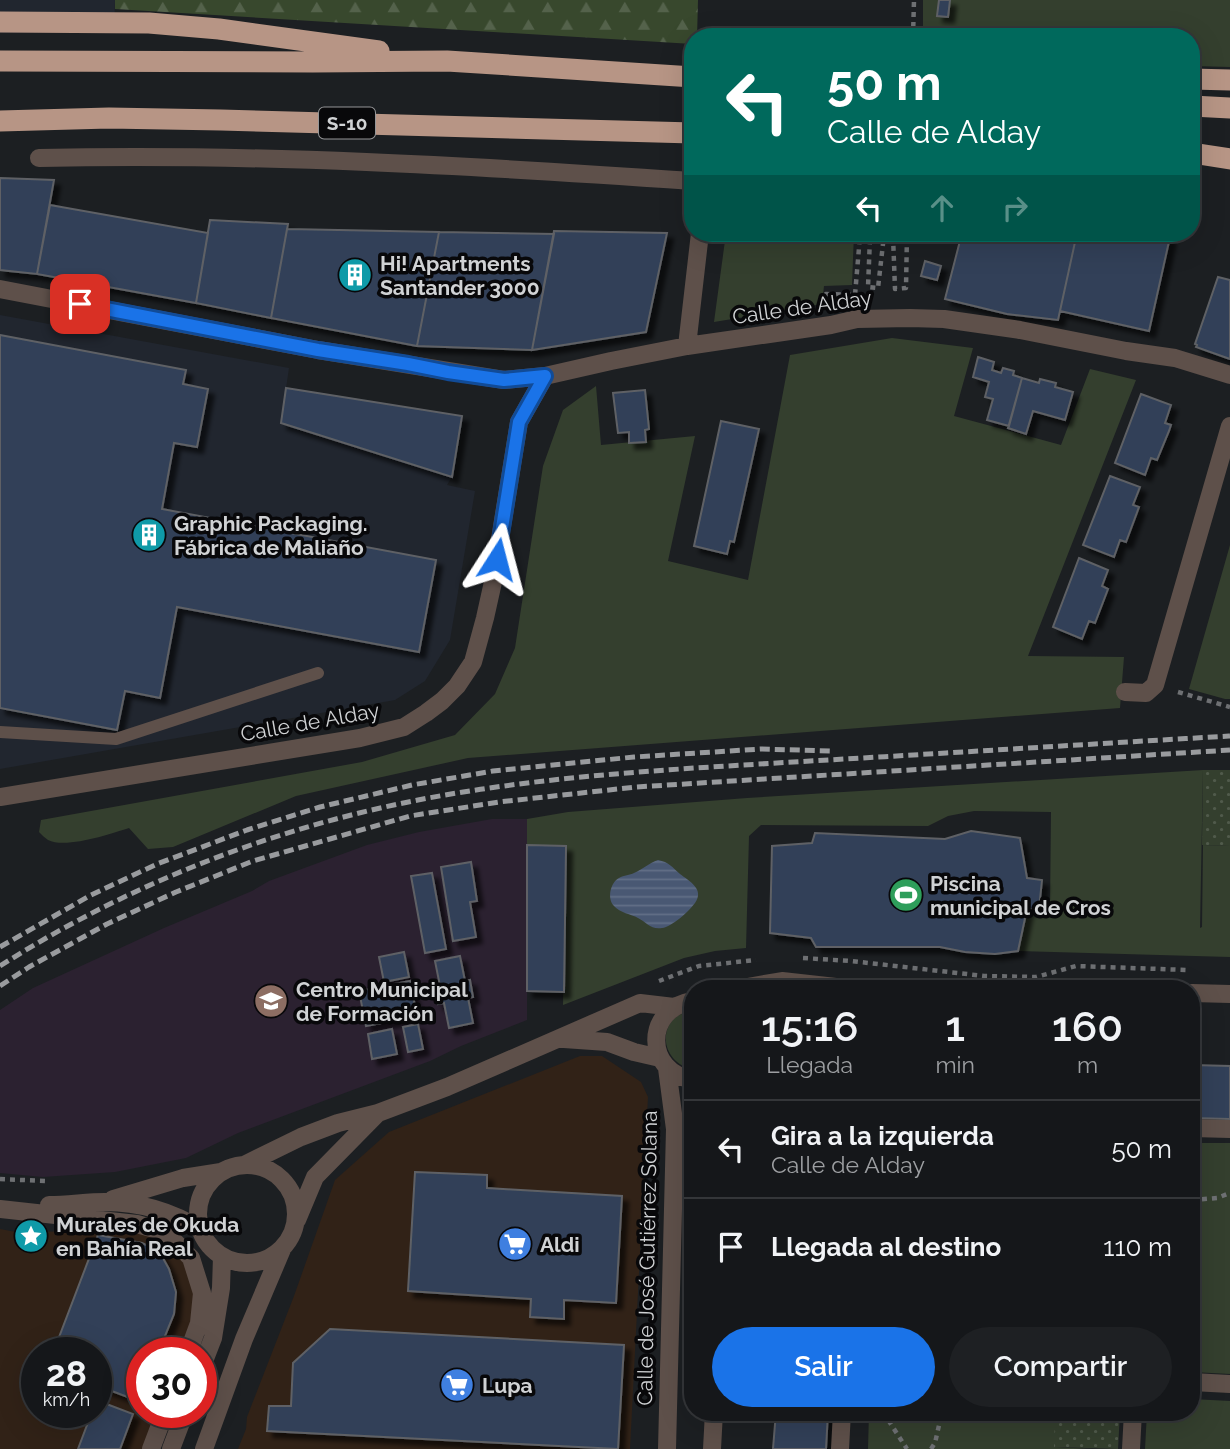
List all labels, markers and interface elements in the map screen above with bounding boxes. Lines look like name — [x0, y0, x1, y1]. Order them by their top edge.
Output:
text: 50 m — [827, 54, 942, 111]
icon: left — [712, 56, 803, 147]
road number: S-10 — [319, 108, 375, 139]
text: Calle de Alday — [827, 113, 1041, 150]
icon: left — [850, 189, 888, 227]
icon: ahead — [923, 189, 961, 227]
icon: right — [996, 189, 1034, 227]
place label: Hi! Apartments Santander 3000 — [380, 251, 540, 300]
building icon: Hi! Apartments Santander 3000 — [336, 256, 374, 294]
pin — [50, 274, 110, 334]
icon: arrive — [61, 285, 99, 323]
street label: Calle de Alday — [731, 285, 873, 329]
place label: Graphic Packaging. Fábrica de Maliaño — [174, 511, 367, 560]
building icon: Graphic Packaging. Fábrica de Maliaño — [130, 516, 168, 554]
position arrow — [460, 522, 534, 596]
street label: Calle de Alday — [239, 697, 381, 747]
place label: Piscina municipal de Cros — [930, 871, 1111, 920]
sports icon: Piscina municipal de Cros — [887, 876, 925, 914]
place label: Centro Municipal de Formación — [296, 977, 468, 1026]
school or university icon: Centro Municipal de Formación — [252, 982, 290, 1020]
text: 15:16 — [761, 1002, 859, 1051]
text: 1 — [945, 1002, 965, 1051]
text: 160 — [1052, 1002, 1123, 1051]
text: Llegada — [766, 1051, 853, 1078]
text: min — [935, 1051, 975, 1078]
text: m — [1077, 1051, 1098, 1078]
street label: Calle de José Gutiérrez Solana — [632, 1110, 662, 1406]
text: Gira a la izquierda — [771, 1121, 994, 1151]
icon: left — [712, 1130, 750, 1168]
text: 50 m — [1111, 1134, 1172, 1164]
text: Calle de Alday — [771, 1151, 925, 1178]
place label: Murales de Okuda en Bahía Real — [56, 1212, 239, 1261]
place icon: Murales de Okuda en Bahía Real — [12, 1217, 50, 1255]
supermarket icon: Aldi — [496, 1225, 534, 1263]
icon: arrive — [712, 1228, 750, 1266]
place label: Aldi — [540, 1232, 580, 1257]
text: Llegada al destino — [771, 1232, 1001, 1262]
text: 110 m — [1103, 1232, 1172, 1262]
button: Salir — [712, 1327, 935, 1407]
button: Compartir — [949, 1327, 1172, 1407]
speed limit sign: 30 — [126, 1337, 217, 1428]
text: 28 — [46, 1353, 87, 1394]
supermarket icon: Lupa — [438, 1366, 476, 1404]
place label: Lupa — [482, 1373, 533, 1398]
text: km/h — [43, 1389, 90, 1410]

